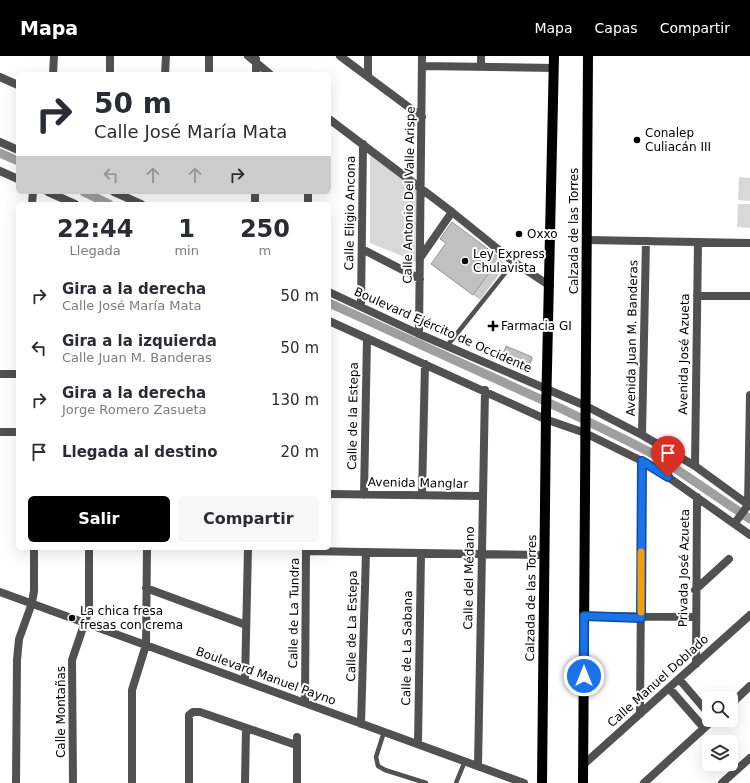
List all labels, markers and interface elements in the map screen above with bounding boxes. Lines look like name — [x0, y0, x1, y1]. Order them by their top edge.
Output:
text: Mapa — [20, 17, 78, 39]
text: Mapa — [534, 20, 573, 36]
text: Capas — [595, 20, 638, 36]
text: Compartir — [660, 20, 730, 36]
text: 50 m — [94, 87, 172, 120]
icon: right — [28, 88, 80, 140]
street label: Calle Antonio Del Valle Arispe — [400, 106, 418, 284]
text: Calle José María Mata — [94, 121, 287, 142]
place label: Conalep Culiacán III — [645, 126, 711, 154]
marker: Conalep Culiacán III — [632, 135, 642, 145]
street label: Calle Eligio Ancona — [342, 156, 358, 270]
icon: left — [100, 164, 122, 186]
icon: ahead — [142, 164, 164, 186]
icon: ahead — [184, 164, 206, 186]
icon: right — [226, 164, 248, 186]
street label: Calzada de las Torres — [567, 168, 581, 294]
text: 22:44 — [57, 215, 133, 243]
text: 1 — [178, 215, 195, 243]
text: 250 — [240, 215, 290, 243]
place label: Oxxo — [527, 227, 558, 241]
marker: Oxxo — [514, 229, 524, 239]
text: Llegada — [70, 243, 121, 258]
text: min — [174, 243, 199, 258]
text: m — [259, 243, 271, 258]
place label: Ley Express Chulavista — [473, 247, 545, 275]
marker: Ley Express Chulavista — [460, 256, 470, 266]
street label: Avenida Juan M. Banderas — [624, 260, 640, 416]
text: Gira a la derecha — [62, 280, 206, 298]
street label: Boulevard Ejército de Occidente — [352, 284, 534, 376]
icon: right — [28, 285, 50, 307]
text: 50 m — [281, 287, 319, 305]
street label: Avenida José Azueta — [676, 293, 692, 415]
text: Calle José María Mata — [62, 298, 202, 313]
place label: Farmacia GI — [501, 319, 572, 333]
marker: Farmacia GI — [488, 321, 498, 331]
text: Gira a la izquierda — [62, 332, 217, 350]
icon: left — [28, 337, 50, 359]
text: 50 m — [281, 339, 319, 357]
text: Calle Juan M. Banderas — [62, 350, 212, 365]
street label: Calle de la Estepa — [345, 362, 361, 470]
text: Gira a la derecha — [62, 384, 206, 402]
icon: right — [28, 389, 50, 411]
text: 130 m — [271, 391, 319, 409]
text: Jorge Romero Zasueta — [62, 402, 206, 417]
pin — [651, 436, 685, 477]
icon: arrive — [28, 441, 50, 463]
icon: arrive — [657, 442, 679, 464]
text: Llegada al destino — [62, 443, 217, 461]
text: 20 m — [281, 443, 319, 461]
street label: Avenida Manglar — [368, 475, 468, 491]
button: Salir — [28, 496, 170, 542]
button: Compartir — [178, 496, 319, 542]
street label: Privada José Azueta — [676, 509, 692, 627]
street label: Calle del Médano — [461, 526, 477, 630]
street label: Calzada de las Torres — [523, 535, 539, 661]
street label: Calle de La Tundra — [286, 557, 302, 669]
street label: Calle de La Estepa — [344, 570, 360, 682]
street label: Calle de La Sabana — [399, 590, 415, 706]
place label: La chica fresa fresas con crema — [80, 604, 183, 632]
marker: La chica fresa fresas con crema — [67, 613, 77, 623]
street label: Calle Manuel Doblado — [605, 632, 711, 730]
street label: Boulevard Manuel Payno — [194, 644, 338, 708]
position arrow — [563, 655, 605, 697]
street label: Calle Montañas — [54, 666, 68, 758]
map controls — [702, 691, 738, 771]
button: search — [702, 691, 738, 727]
button: layers — [702, 735, 738, 771]

